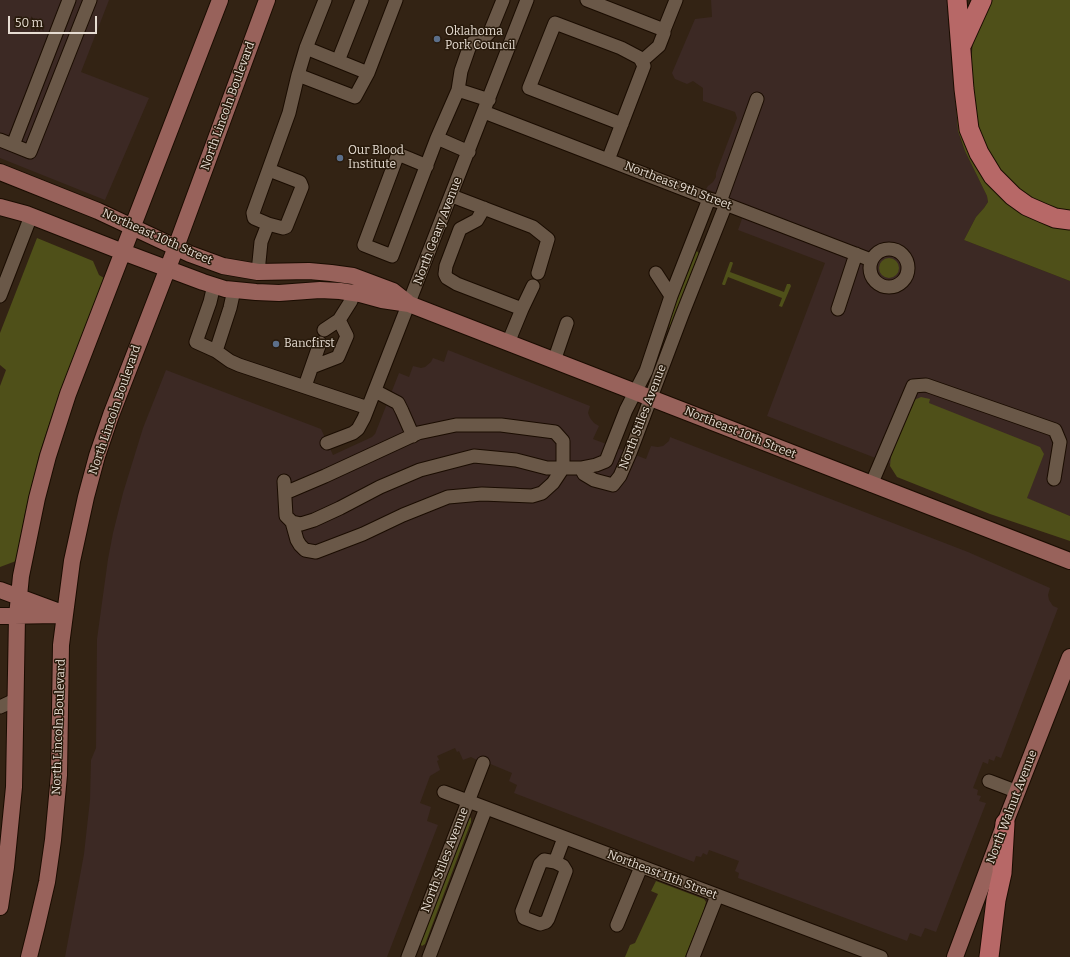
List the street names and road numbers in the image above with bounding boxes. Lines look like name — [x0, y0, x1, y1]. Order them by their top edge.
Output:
street label: North Lincoln Boulevard — [198, 40, 258, 172]
street label: Northeast 9th Street — [622, 159, 734, 213]
street label: North Geary Avenue — [411, 175, 465, 287]
street label: Northeast 10th Street — [100, 206, 214, 268]
street label: North Lincoln Boulevard — [86, 343, 144, 477]
street label: North Stiles Avenue — [616, 363, 670, 471]
street label: Northeast 10th Street — [682, 404, 798, 462]
street label: North Lincoln Boulevard — [49, 659, 69, 795]
street label: North Walnut Avenue — [984, 748, 1040, 866]
street label: North Stiles Avenue — [418, 806, 472, 914]
street label: Northeast 11th Street — [605, 847, 719, 903]

